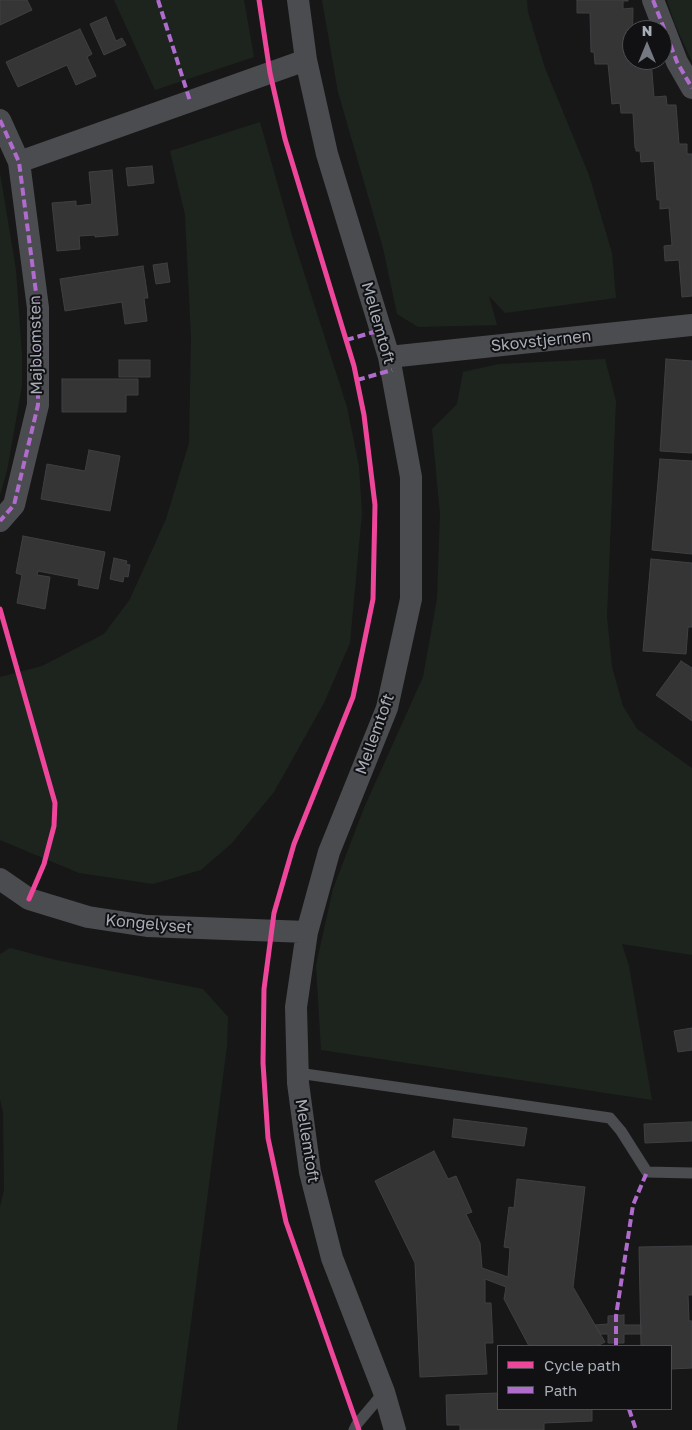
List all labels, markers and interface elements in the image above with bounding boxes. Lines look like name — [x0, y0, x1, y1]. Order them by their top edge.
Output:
north arrow — [622, 20, 672, 70]
text: N — [642, 22, 652, 39]
street label: Mellemtoft — [357, 280, 399, 366]
street label: Majblomsten — [26, 295, 46, 395]
street label: Skovstjernen — [490, 326, 592, 356]
street label: Mellemtoft — [352, 691, 398, 777]
street label: Kongelyset — [105, 911, 193, 937]
street label: Mellemtoft — [291, 1098, 323, 1184]
legend — [497, 1345, 672, 1410]
text: Cycle path — [544, 1356, 620, 1374]
text: Path — [544, 1381, 577, 1399]

